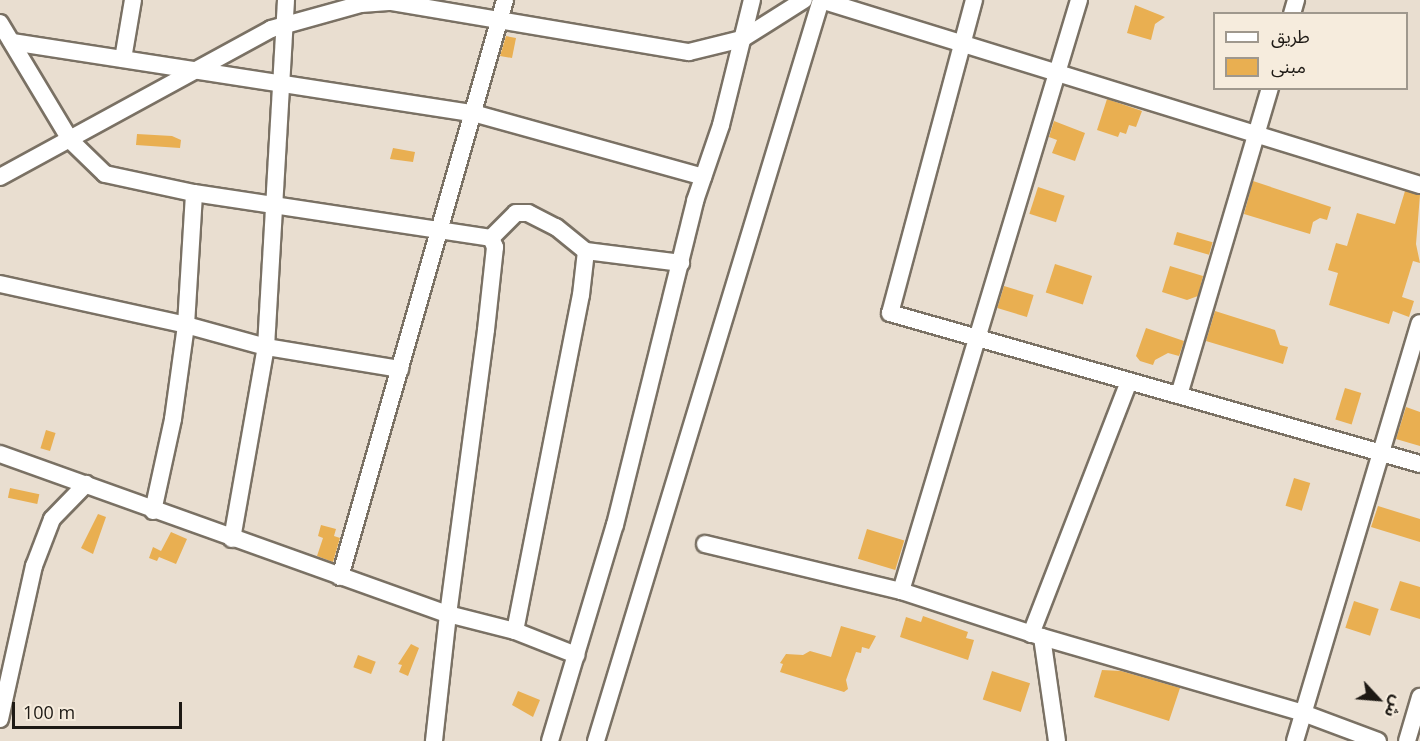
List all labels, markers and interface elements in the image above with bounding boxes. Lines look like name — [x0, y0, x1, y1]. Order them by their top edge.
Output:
legend — [1213, 12, 1408, 90]
text: طريق — [1271, 24, 1310, 48]
text: مبنى — [1271, 54, 1306, 78]
north arrow — [1348, 669, 1408, 729]
scale bar — [15, 690, 184, 728]
text: ش — [1379, 692, 1409, 722]
text: 100 m — [23, 700, 75, 724]

